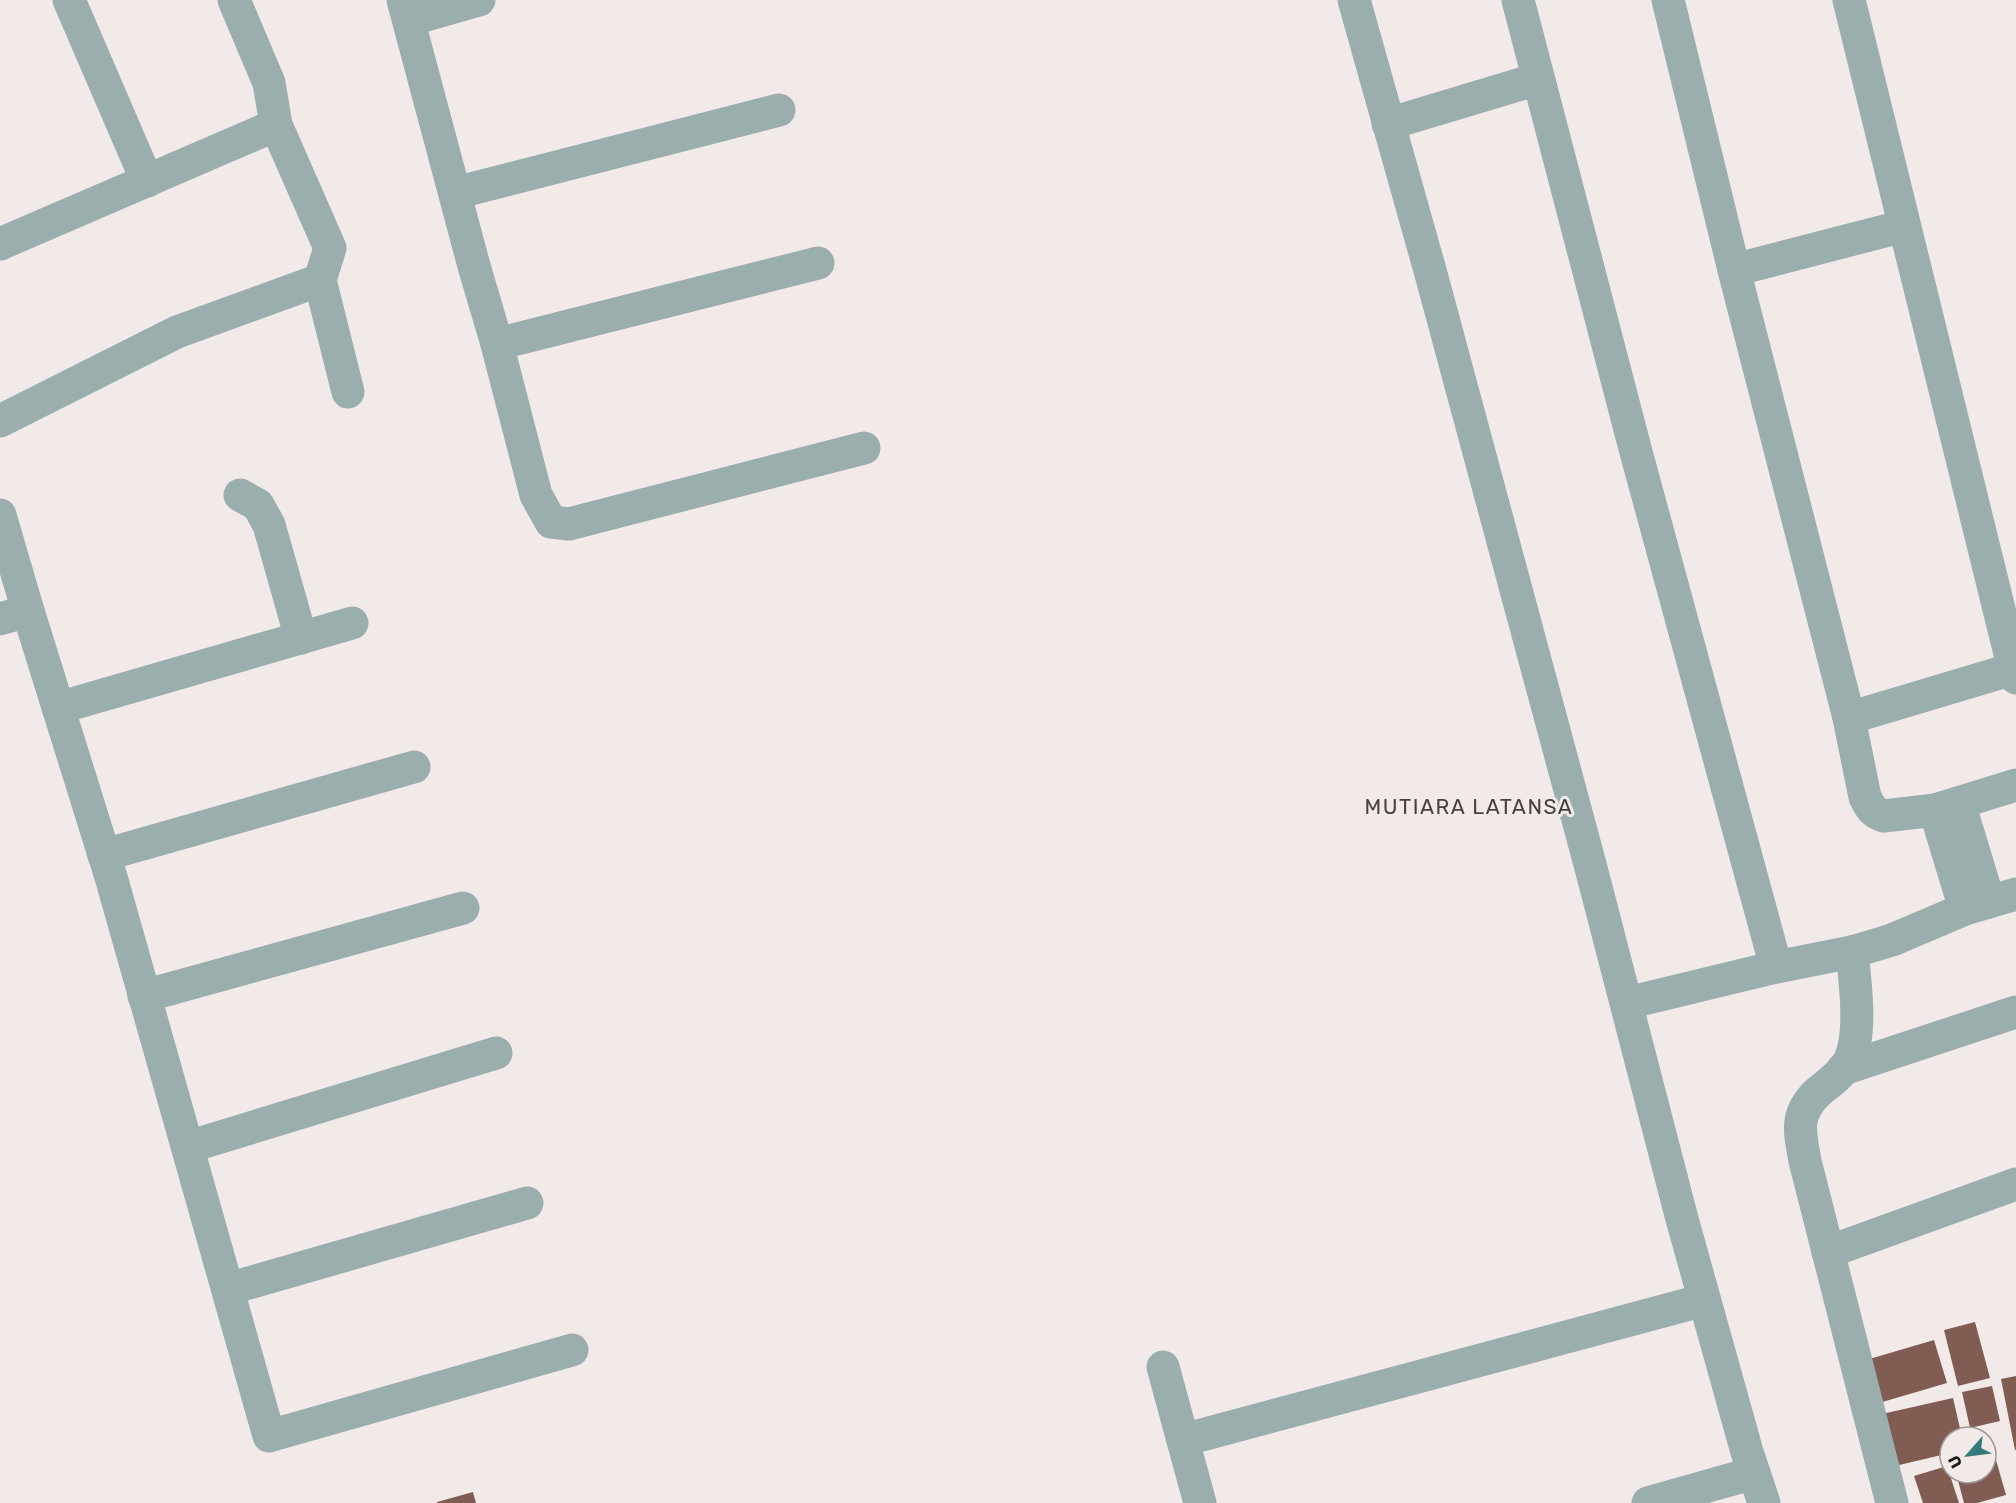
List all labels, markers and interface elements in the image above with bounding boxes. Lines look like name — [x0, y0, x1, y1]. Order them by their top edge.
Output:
district label: MUTIARA LATANSA — [1365, 794, 1573, 819]
north arrow — [1938, 1425, 1998, 1485]
text: U — [1944, 1452, 1966, 1471]

